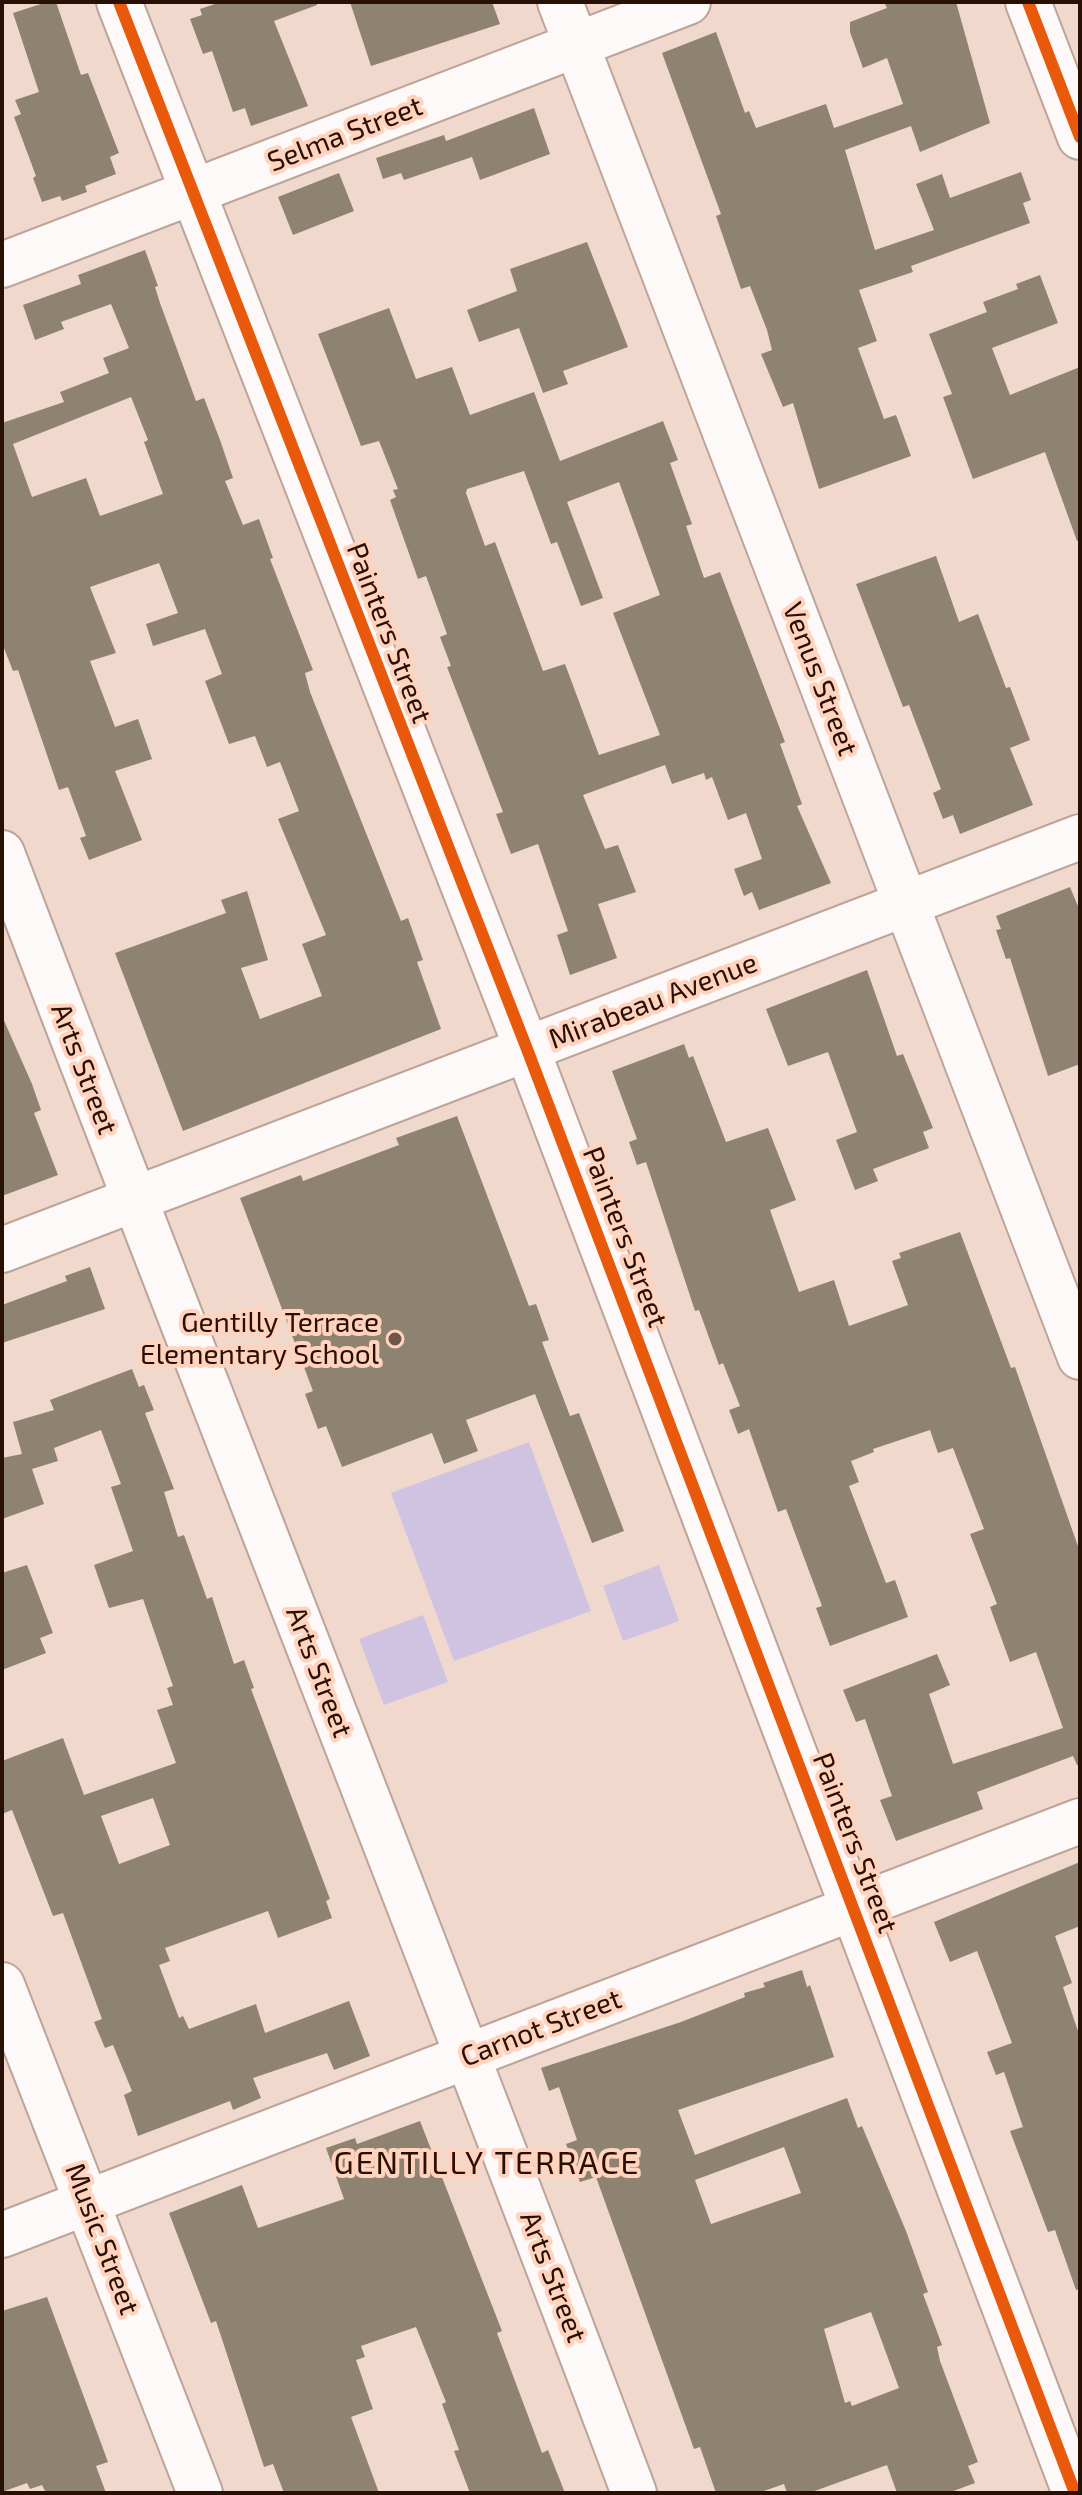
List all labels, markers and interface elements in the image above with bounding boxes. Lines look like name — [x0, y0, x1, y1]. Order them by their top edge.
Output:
street label: Selma Street — [263, 89, 427, 179]
street label: Painters Street — [339, 538, 439, 728]
street label: Venus Street — [775, 598, 865, 760]
street label: Mirabeau Avenue — [544, 946, 762, 1056]
street label: Arts Street — [44, 999, 124, 1139]
street label: Painters Street — [575, 1142, 675, 1332]
place label: Gentilly Terrace Elementary School — [140, 1306, 379, 1372]
marker: Gentilly Terrace Elementary School — [386, 1330, 404, 1348]
street label: Arts Street — [279, 1602, 359, 1742]
street label: Painters Street — [805, 1748, 905, 1938]
street label: Carnot Street — [456, 1982, 626, 2074]
district label: GENTILLY TERRACE — [334, 2144, 640, 2182]
street label: Music Street — [58, 2159, 146, 2319]
street label: Arts Street — [513, 2207, 593, 2347]

